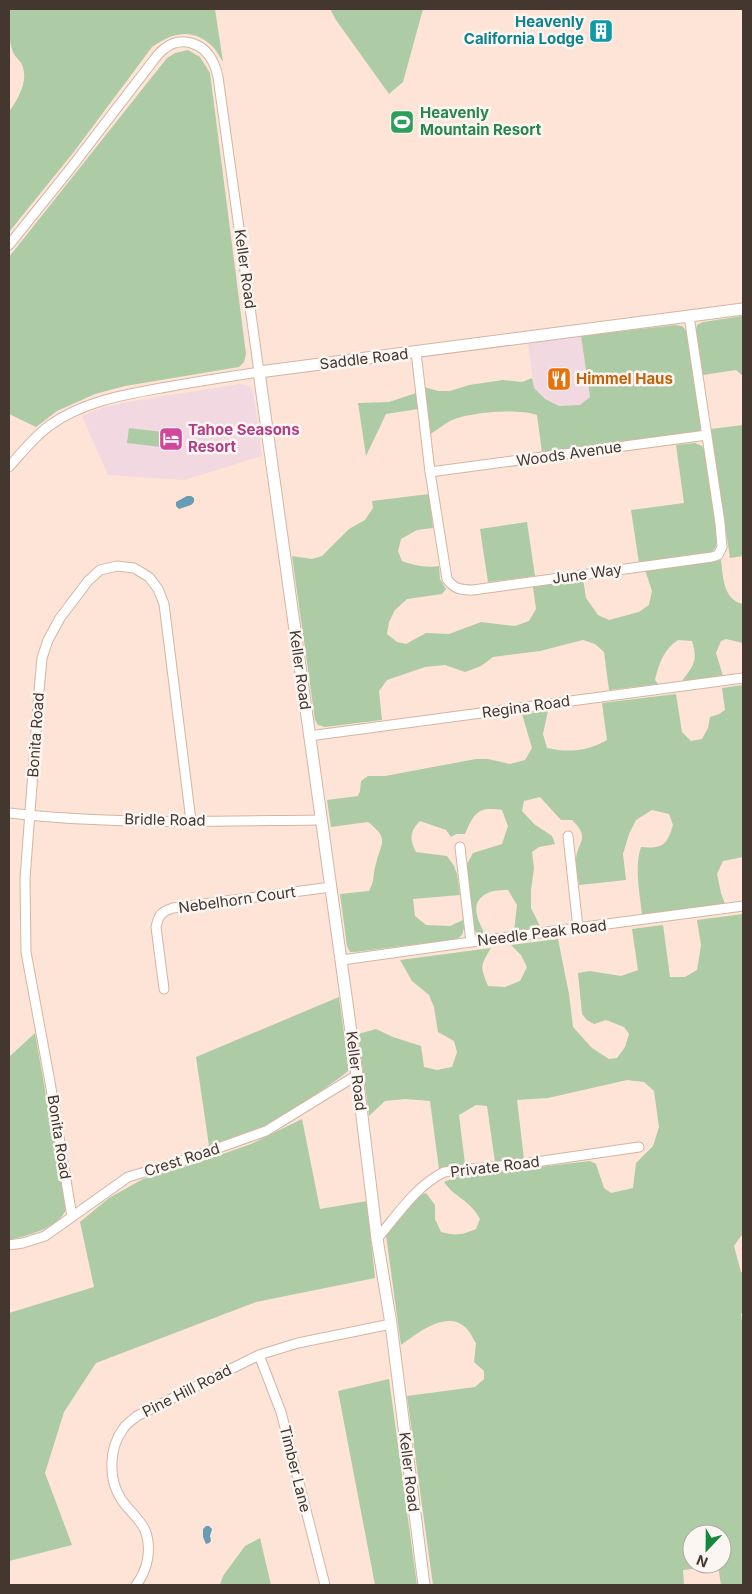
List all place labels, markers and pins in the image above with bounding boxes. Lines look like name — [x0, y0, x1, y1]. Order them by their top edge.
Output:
place label: Heavenly California Lodge — [464, 12, 584, 48]
building icon: Heavenly California Lodge — [588, 18, 614, 44]
place label: Heavenly Mountain Resort — [420, 103, 542, 139]
sports icon: Heavenly Mountain Resort — [389, 109, 415, 135]
restaurant icon: Himmel Haus — [546, 366, 572, 392]
place label: Himmel Haus — [576, 369, 673, 388]
place label: Tahoe Seasons Resort — [188, 420, 300, 456]
hotel icon: Tahoe Seasons Resort — [158, 426, 184, 452]

